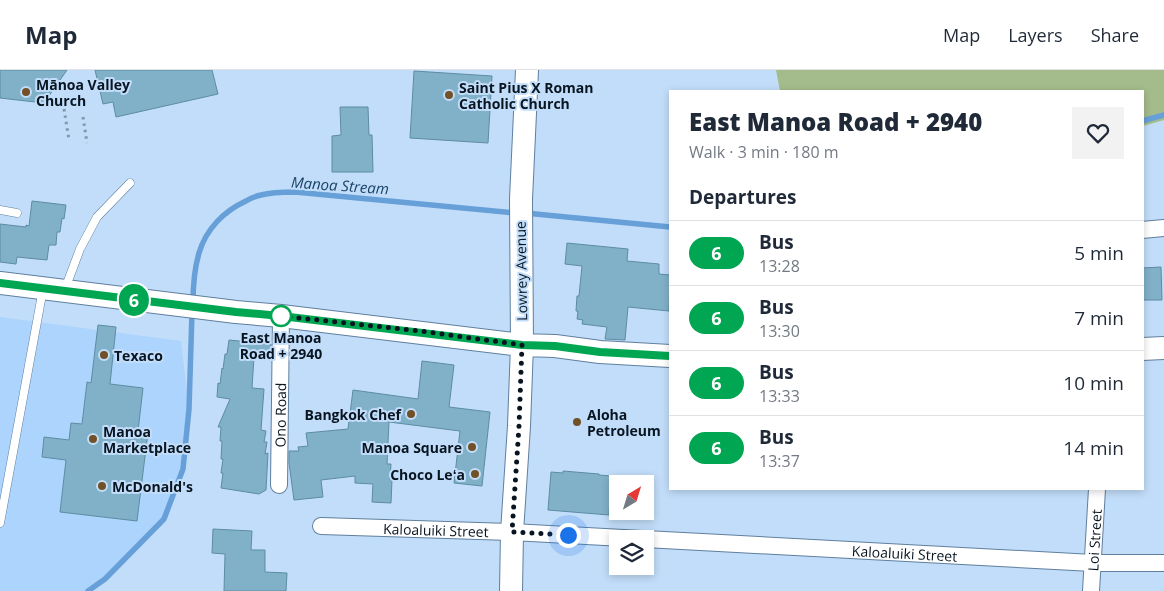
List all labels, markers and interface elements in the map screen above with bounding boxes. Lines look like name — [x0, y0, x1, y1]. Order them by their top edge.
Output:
text: Map — [25, 18, 77, 51]
text: Map — [943, 23, 980, 47]
text: Layers — [1008, 23, 1063, 47]
text: Share — [1091, 23, 1139, 47]
place label: Mānoa Valley Church — [36, 75, 130, 110]
place label: Saint Pius X Roman Catholic Church — [459, 78, 594, 113]
marker: Mānoa Valley Church — [20, 86, 32, 98]
marker: Saint Pius X Roman Catholic Church — [443, 89, 455, 101]
text: East Manoa Road + 2940 — [689, 105, 982, 138]
button: heart — [1072, 107, 1124, 159]
text: Walk · 3 min · 180 m — [689, 141, 839, 163]
water label: Manoa Stream — [290, 172, 390, 198]
text: Departures — [689, 184, 796, 210]
street label: Lowrey Avenue — [511, 221, 531, 321]
text: Bus — [759, 229, 794, 255]
text: 5 min — [1074, 240, 1124, 266]
text: 6 — [711, 241, 722, 265]
text: 13:28 — [759, 255, 800, 277]
line badge: 6 — [118, 284, 150, 316]
text: 6 — [129, 288, 139, 312]
text: Bus — [759, 294, 794, 320]
marker: East Manoa Road + 2940 — [270, 305, 292, 327]
text: 7 min — [1074, 305, 1124, 331]
text: 6 — [711, 306, 722, 330]
text: 13:30 — [759, 320, 800, 342]
place label: East Manoa Road + 2940 — [240, 328, 322, 363]
place label: Texaco — [114, 346, 163, 365]
marker: Texaco — [98, 349, 110, 361]
text: Bus — [759, 359, 794, 385]
text: 10 min — [1063, 370, 1124, 396]
text: 6 — [711, 371, 722, 395]
street label: Ono Road — [270, 382, 290, 448]
text: 13:33 — [759, 385, 800, 407]
place label: Bangkok Chef — [305, 405, 403, 424]
place label: Aloha Petroleum — [587, 405, 661, 440]
marker: Bangkok Chef — [405, 408, 417, 420]
marker: Aloha Petroleum — [571, 416, 583, 428]
place label: Manoa Marketplace — [103, 422, 191, 457]
text: Bus — [759, 424, 794, 450]
marker: Manoa Marketplace — [87, 433, 99, 445]
text: 14 min — [1063, 435, 1124, 461]
text: 6 — [711, 436, 722, 460]
place label: Manoa Square — [362, 438, 462, 457]
marker: Manoa Square — [466, 441, 478, 453]
text: 13:37 — [759, 450, 800, 472]
place label: Choco Leʻa — [390, 465, 465, 484]
marker: Choco Leʻa — [469, 468, 481, 480]
north arrow — [609, 475, 654, 520]
map controls — [609, 475, 654, 575]
place label: McDonald's — [112, 477, 193, 496]
marker: McDonald's — [96, 480, 108, 492]
street label: Loi Street — [1083, 509, 1105, 572]
street label: Kaloaluiki Street — [383, 518, 489, 541]
your location — [556, 523, 581, 548]
button: layers — [609, 530, 654, 575]
street label: Kaloaluiki Street — [851, 541, 958, 565]

